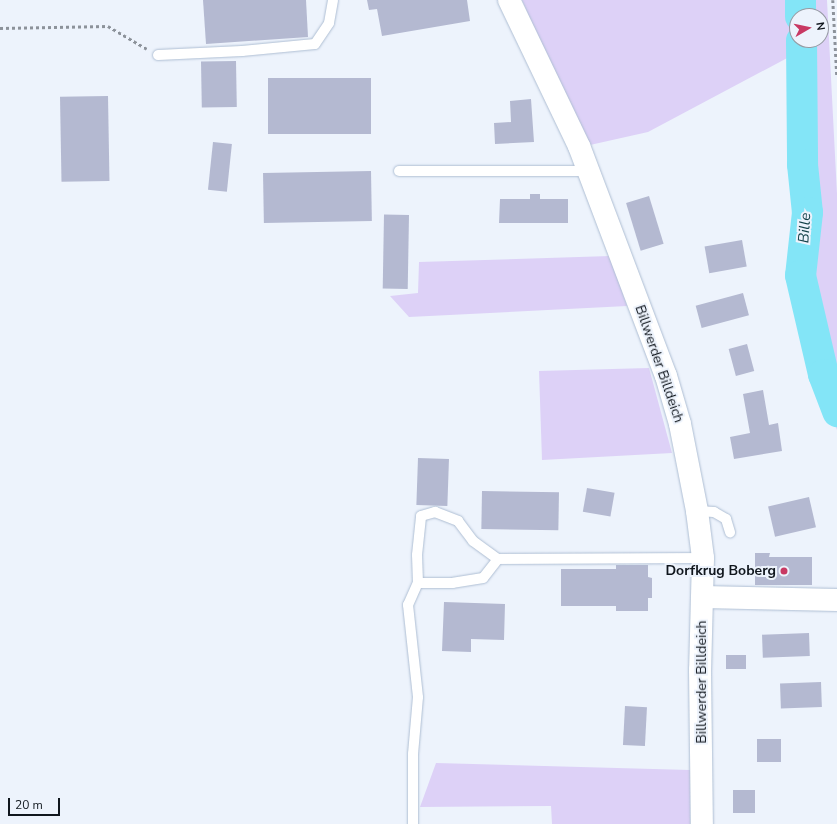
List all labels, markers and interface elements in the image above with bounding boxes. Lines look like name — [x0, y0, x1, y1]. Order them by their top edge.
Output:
north arrow — [789, 8, 829, 48]
text: N — [812, 21, 828, 31]
water label: Bille — [795, 212, 815, 244]
street label: Billwerder Billdeich — [631, 303, 687, 425]
place label: Dorfkrug Boberg — [665, 563, 776, 579]
marker: Dorfkrug Boberg — [779, 566, 789, 576]
street label: Billwerder Billdeich — [694, 620, 710, 744]
scale bar — [10, 790, 62, 816]
text: 20 m — [15, 797, 43, 813]

